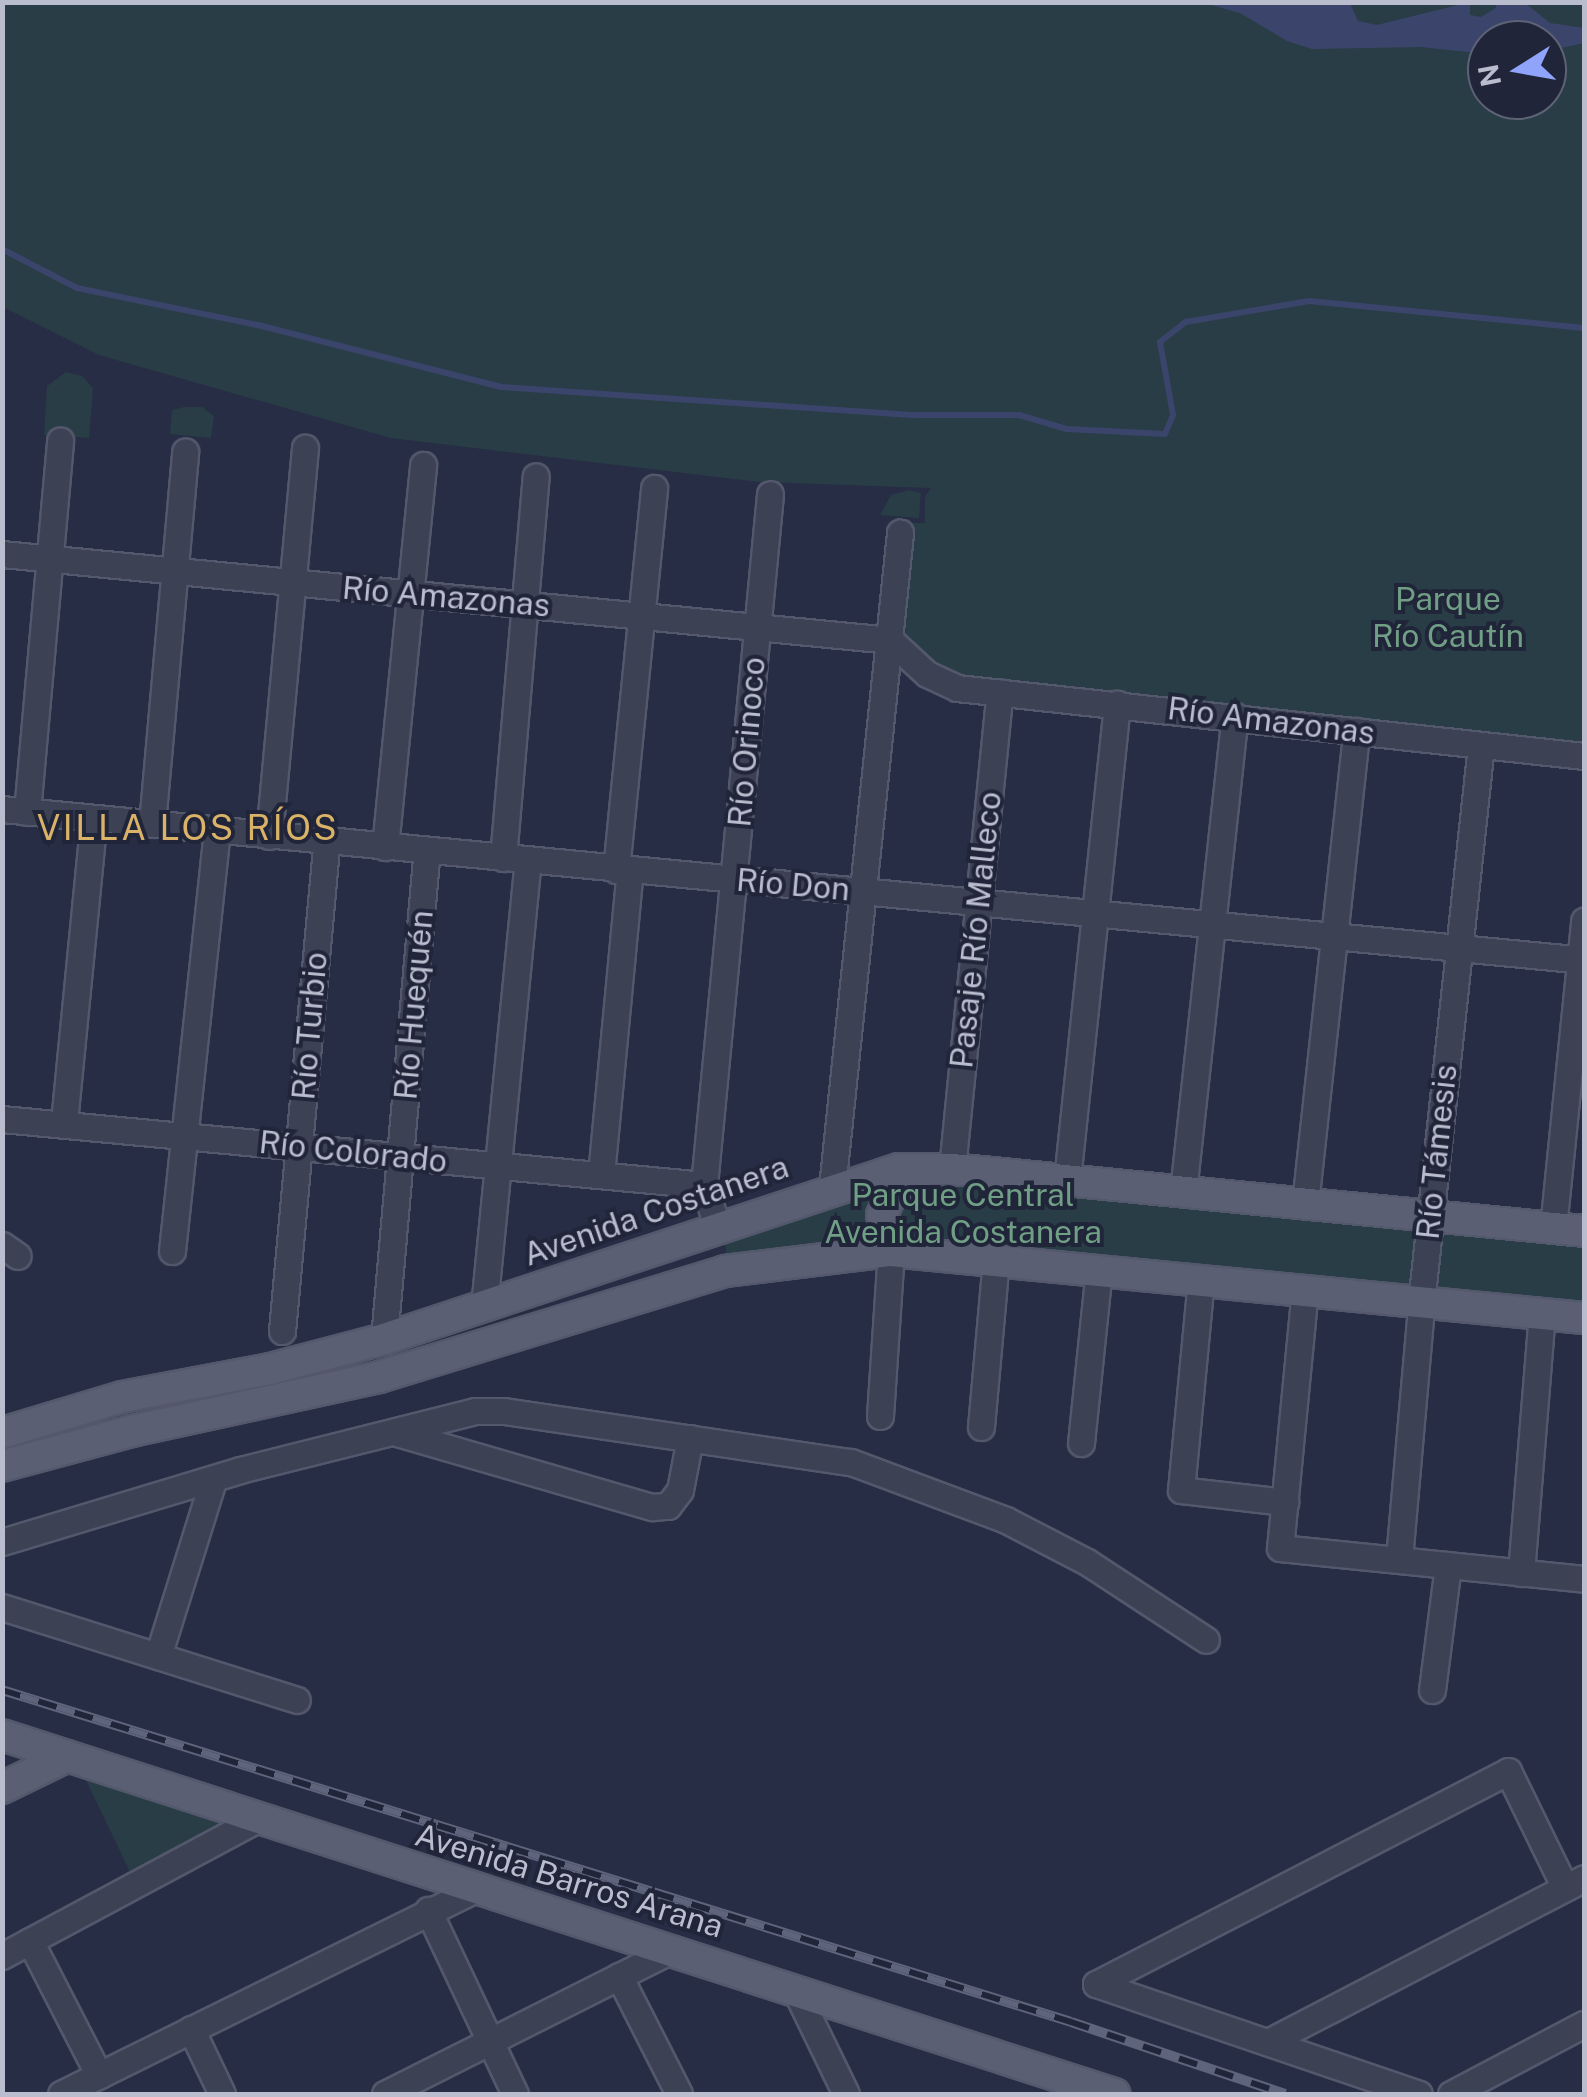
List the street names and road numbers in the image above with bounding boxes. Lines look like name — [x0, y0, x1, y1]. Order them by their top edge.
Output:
street label: Río Amazonas — [340, 569, 552, 625]
street label: Río Orinoco — [720, 655, 774, 829]
street label: Río Amazonas — [1165, 689, 1377, 753]
street label: Pasaje Río Malleco — [942, 790, 1010, 1070]
street label: Río Don — [735, 861, 851, 909]
street label: Río Huequén — [387, 908, 441, 1102]
street label: Río Turbio — [284, 950, 336, 1102]
street label: Río Támesis — [1409, 1063, 1465, 1241]
street label: Río Colorado — [257, 1123, 449, 1181]
street label: Avenida Costanera — [518, 1148, 794, 1274]
street label: Avenida Barros Arana — [410, 1816, 728, 1946]

